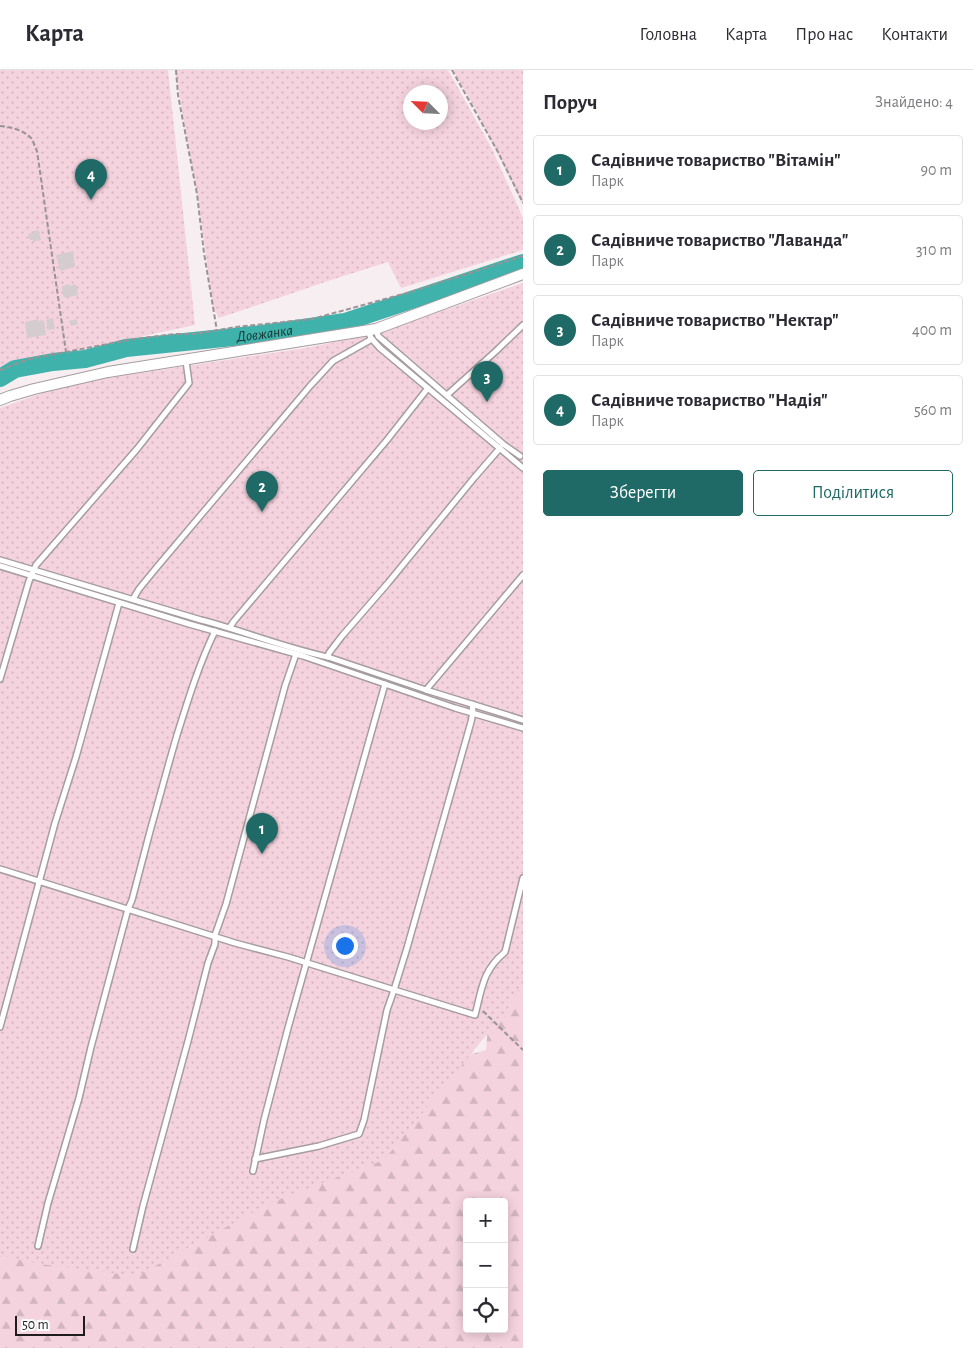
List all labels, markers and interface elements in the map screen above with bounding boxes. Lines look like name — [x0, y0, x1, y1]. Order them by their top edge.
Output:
text: Карта — [25, 22, 84, 46]
text: Головна — [640, 26, 697, 44]
text: Карта — [725, 26, 767, 44]
text: Про нас — [795, 26, 853, 44]
text: Контакти — [881, 26, 948, 44]
north arrow — [403, 85, 448, 130]
text: Поруч — [543, 92, 597, 113]
text: Знайдено: 4 — [875, 94, 953, 110]
text: Садівниче товариство "Вітамін" — [591, 151, 841, 170]
pin: 4 — [75, 159, 107, 200]
text: 1 — [557, 162, 563, 178]
text: 90 m — [921, 162, 952, 178]
text: Парк — [591, 173, 624, 189]
text: Садівниче товариство "Лаванда" — [591, 231, 849, 250]
text: 2 — [556, 242, 564, 258]
text: 310 m — [916, 242, 952, 258]
text: Парк — [591, 253, 624, 269]
text: Садівниче товариство "Нектар" — [591, 311, 839, 330]
text: 3 — [557, 322, 563, 338]
text: 400 m — [912, 322, 952, 338]
water label: Довжанка — [235, 323, 294, 345]
text: Парк — [591, 333, 624, 349]
pin: 3 — [471, 361, 503, 402]
text: Садівниче товариство "Надія" — [591, 391, 828, 410]
text: 4 — [556, 402, 564, 418]
text: 560 m — [914, 402, 952, 418]
text: Парк — [591, 413, 624, 429]
button: Зберегти — [543, 470, 743, 516]
button: Поділитися — [753, 470, 953, 516]
pin: 2 — [246, 471, 278, 512]
pin: 1 — [246, 813, 278, 854]
your location — [332, 933, 358, 959]
map controls — [463, 1198, 508, 1333]
button: + — [463, 1198, 508, 1243]
button: − — [463, 1243, 508, 1288]
button: locate — [463, 1288, 508, 1333]
scale bar — [15, 1313, 85, 1336]
text: 50 m — [22, 1318, 49, 1332]

